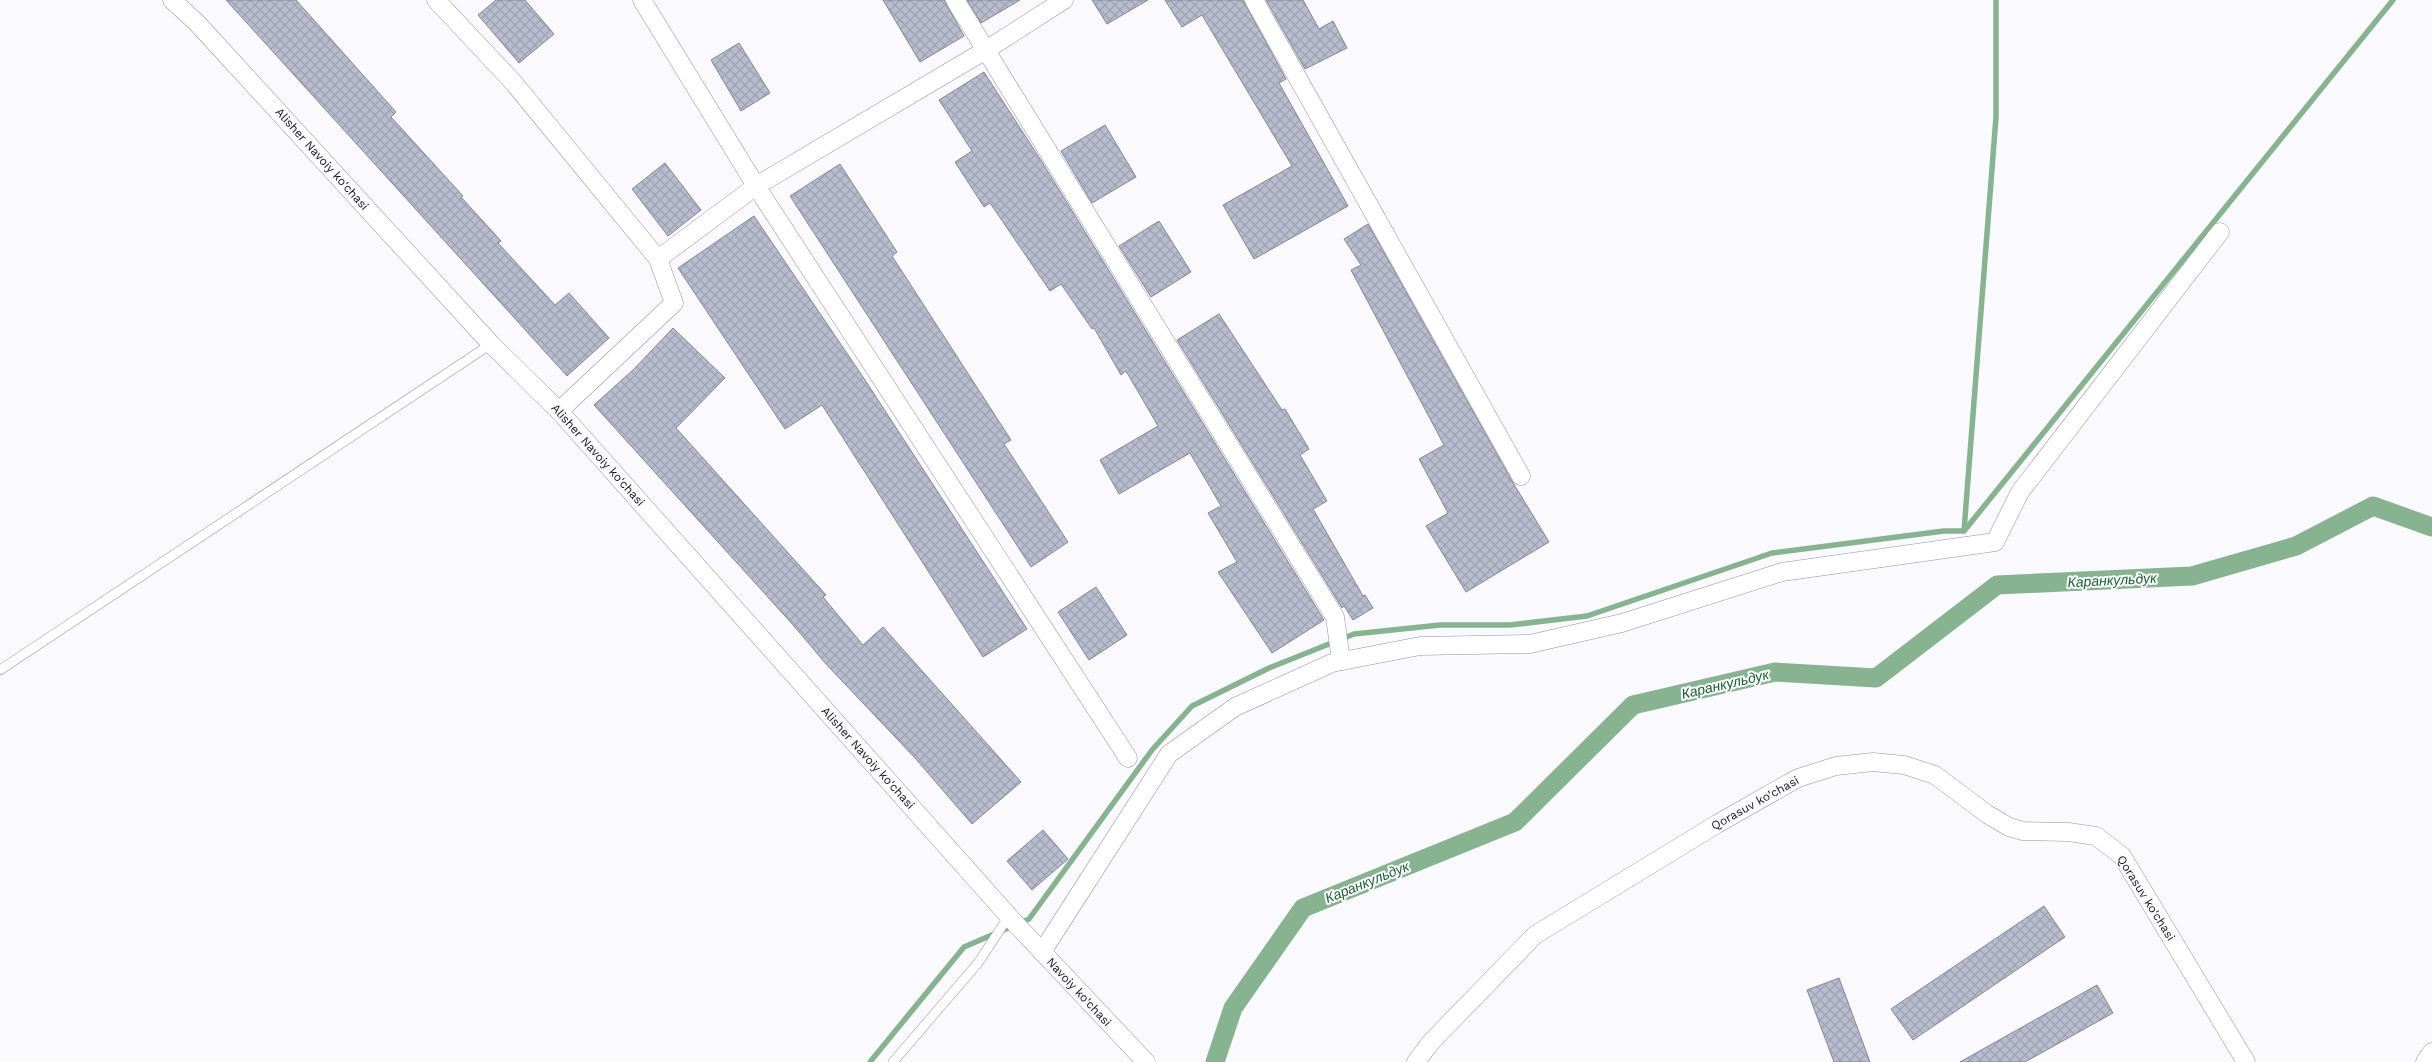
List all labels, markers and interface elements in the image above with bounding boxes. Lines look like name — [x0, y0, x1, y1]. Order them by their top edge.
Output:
street label: Alisher Navoiy ko'chasi — [272, 105, 372, 213]
street label: Alisher Navoiy ko'chasi — [548, 401, 648, 509]
water label: Каранкульдук — [2067, 570, 2158, 590]
water label: Каранкульдук — [1680, 666, 1772, 702]
street label: Alisher Navoiy ko'chasi — [818, 704, 918, 812]
street label: Qorasuv ko'chasi — [1709, 773, 1801, 833]
street label: Qorasuv ko'chasi — [2114, 853, 2178, 943]
water label: Каранкульдук — [1323, 857, 1413, 906]
street label: Navoiy ko'chasi — [1044, 955, 1114, 1029]

